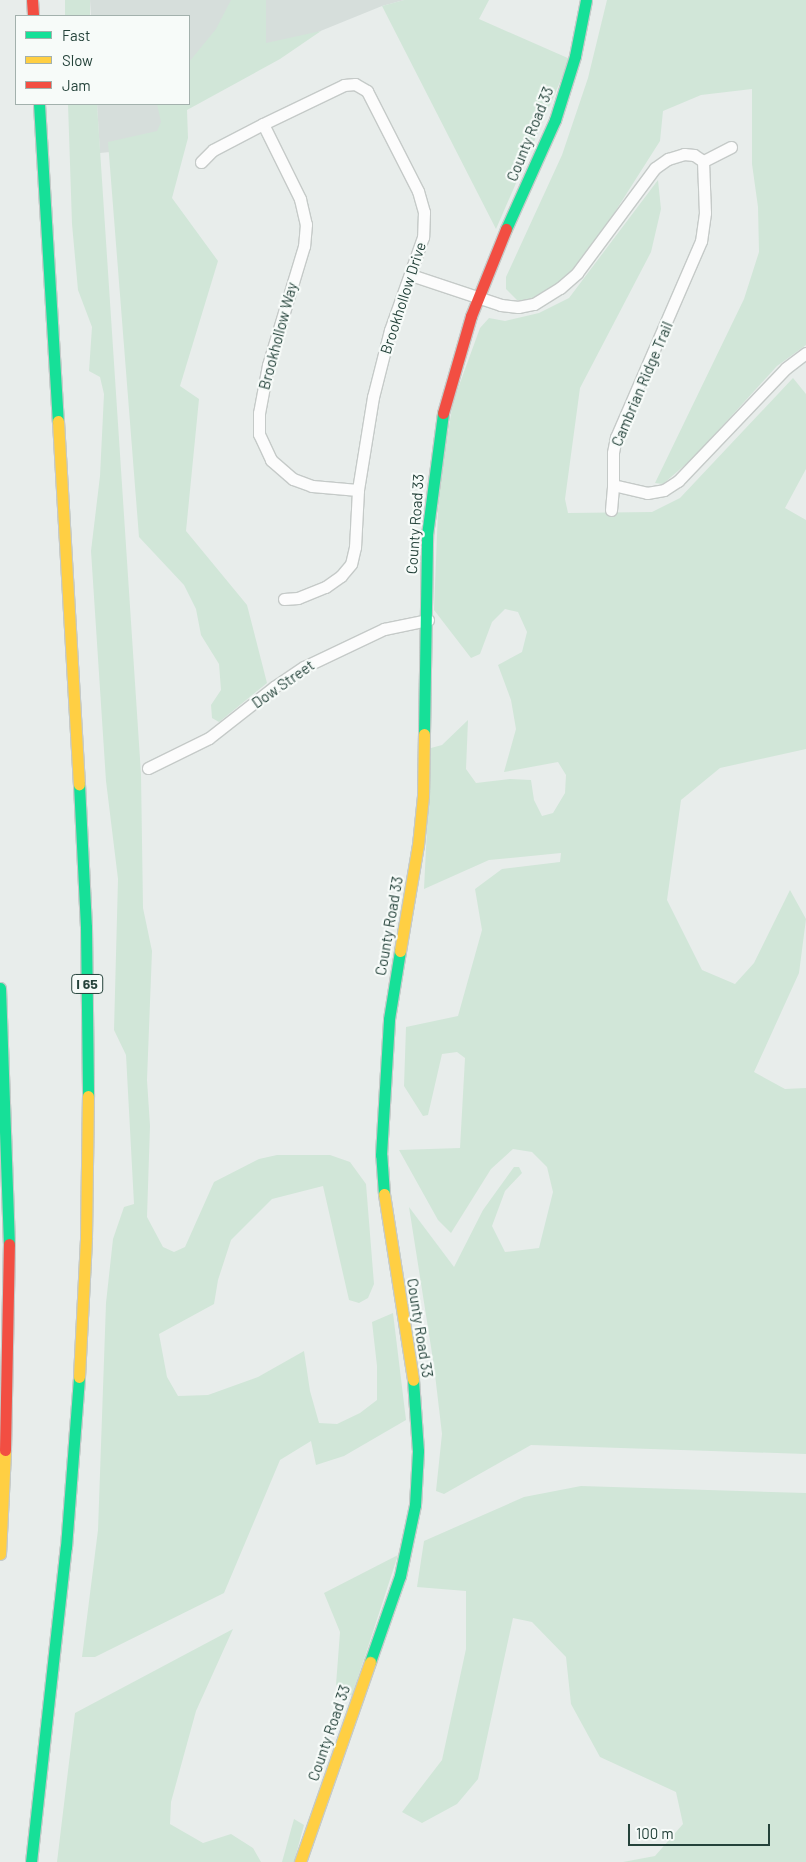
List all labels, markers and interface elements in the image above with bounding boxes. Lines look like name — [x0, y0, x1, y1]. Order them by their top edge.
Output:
legend — [15, 15, 190, 105]
text: Fast — [62, 26, 90, 44]
text: Slow — [62, 51, 93, 69]
text: Jam — [62, 76, 91, 94]
street label: County Road 33 — [503, 84, 557, 184]
street label: Brookhollow Drive — [376, 240, 430, 356]
street label: Brookhollow Way — [255, 280, 301, 392]
street label: Cambrian Ridge Trail — [608, 319, 676, 449]
street label: County Road 33 — [403, 473, 427, 575]
street label: Dow Street — [248, 656, 318, 712]
street label: County Road 33 — [371, 875, 407, 977]
road number: I 65 — [71, 972, 103, 996]
street label: County Road 33 — [403, 1277, 437, 1379]
street label: County Road 33 — [304, 1683, 354, 1783]
scale bar — [631, 1814, 774, 1846]
text: 100 m — [636, 1824, 674, 1842]

